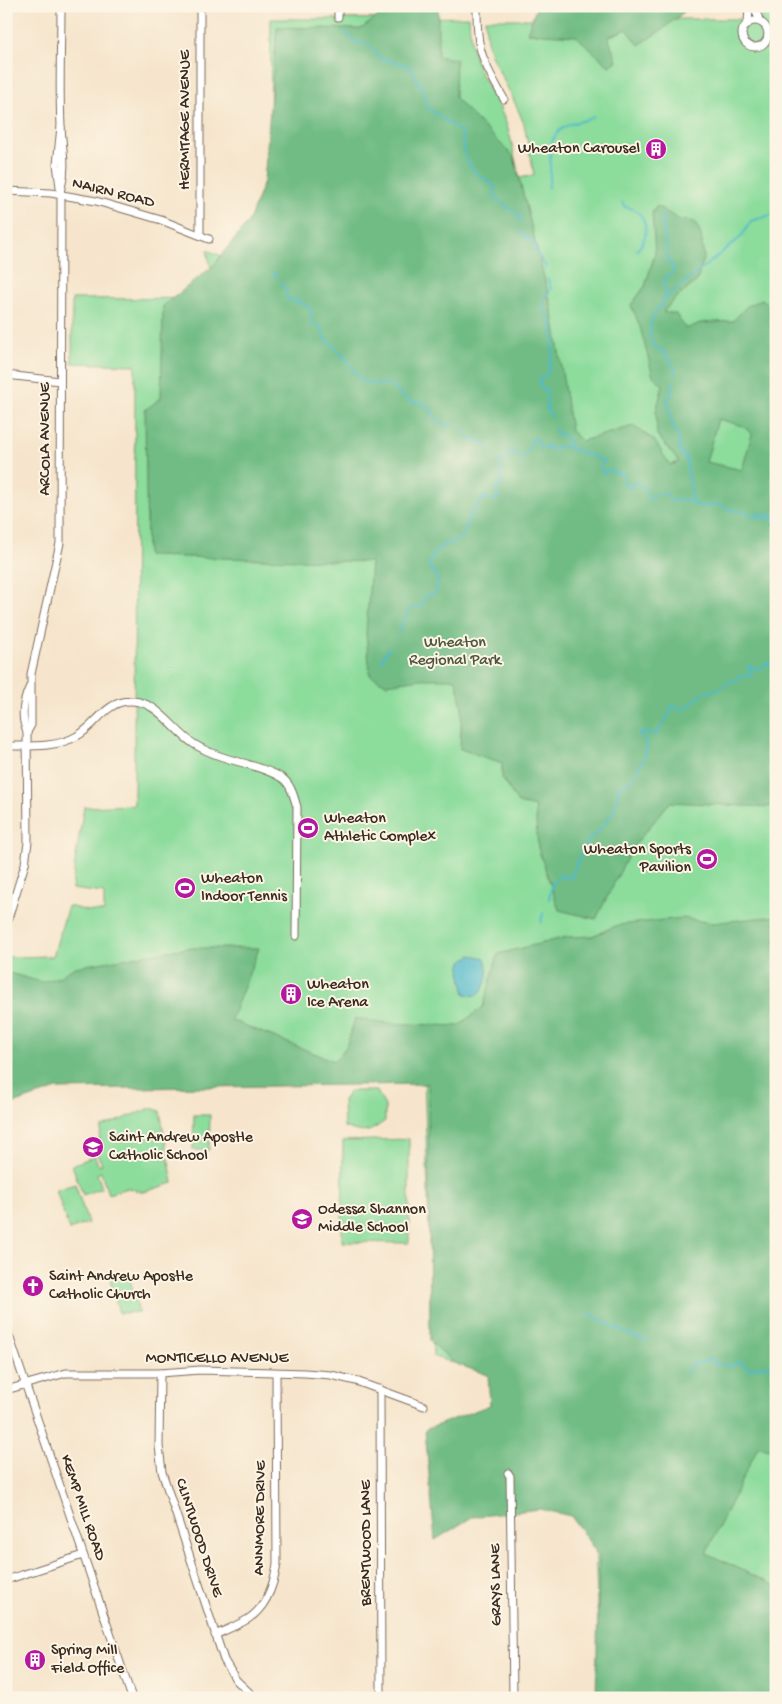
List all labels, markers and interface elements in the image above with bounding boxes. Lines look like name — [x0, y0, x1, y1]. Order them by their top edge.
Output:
street label: HERMITAGE AVENUE — [177, 49, 196, 190]
building icon: Wheaton Carousel — [644, 137, 668, 161]
place label: Wheaton Carousel — [518, 140, 640, 159]
street label: NAIRN ROAD — [70, 175, 157, 214]
street label: ARCOLA AVENUE — [37, 381, 56, 496]
park label: Wheaton Regional Park — [409, 634, 503, 671]
place label: Wheaton Athletic Complex — [324, 810, 437, 847]
sports icon: Wheaton Athletic Complex — [296, 816, 320, 840]
place label: Wheaton Sports Pavilion — [584, 841, 692, 878]
sports icon: Wheaton Sports Pavilion — [695, 847, 719, 871]
place label: Wheaton Indoor Tennis — [201, 870, 288, 907]
sports icon: Wheaton Indoor Tennis — [173, 876, 197, 900]
place label: Wheaton Ice Arena — [307, 976, 369, 1013]
building icon: Wheaton Ice Arena — [279, 982, 303, 1006]
place label: Saint Andrew Apostle Catholic School — [109, 1129, 254, 1166]
school or university icon: Saint Andrew Apostle Catholic School — [81, 1135, 105, 1159]
place label: Odessa Shannon Middle School — [318, 1201, 426, 1238]
school or university icon: Odessa Shannon Middle School — [290, 1207, 314, 1231]
place label: Saint Andrew Apostle Catholic Church — [49, 1268, 194, 1305]
church icon: Saint Andrew Apostle Catholic Church — [21, 1274, 45, 1298]
street label: MONTICELLO AVENUE — [146, 1350, 289, 1369]
street label: KEMP MILL ROAD — [55, 1453, 109, 1564]
street label: ANNMORE DRIVE — [251, 1459, 272, 1576]
street label: CLINTWOOD DRIVE — [170, 1476, 226, 1601]
street label: BRENTWOOD LANE — [358, 1479, 377, 1607]
street label: GRAYS LANE — [487, 1543, 507, 1626]
place label: Spring Mill Field Office — [50, 1642, 125, 1679]
building icon: Spring Mill Field Office — [23, 1648, 47, 1672]

